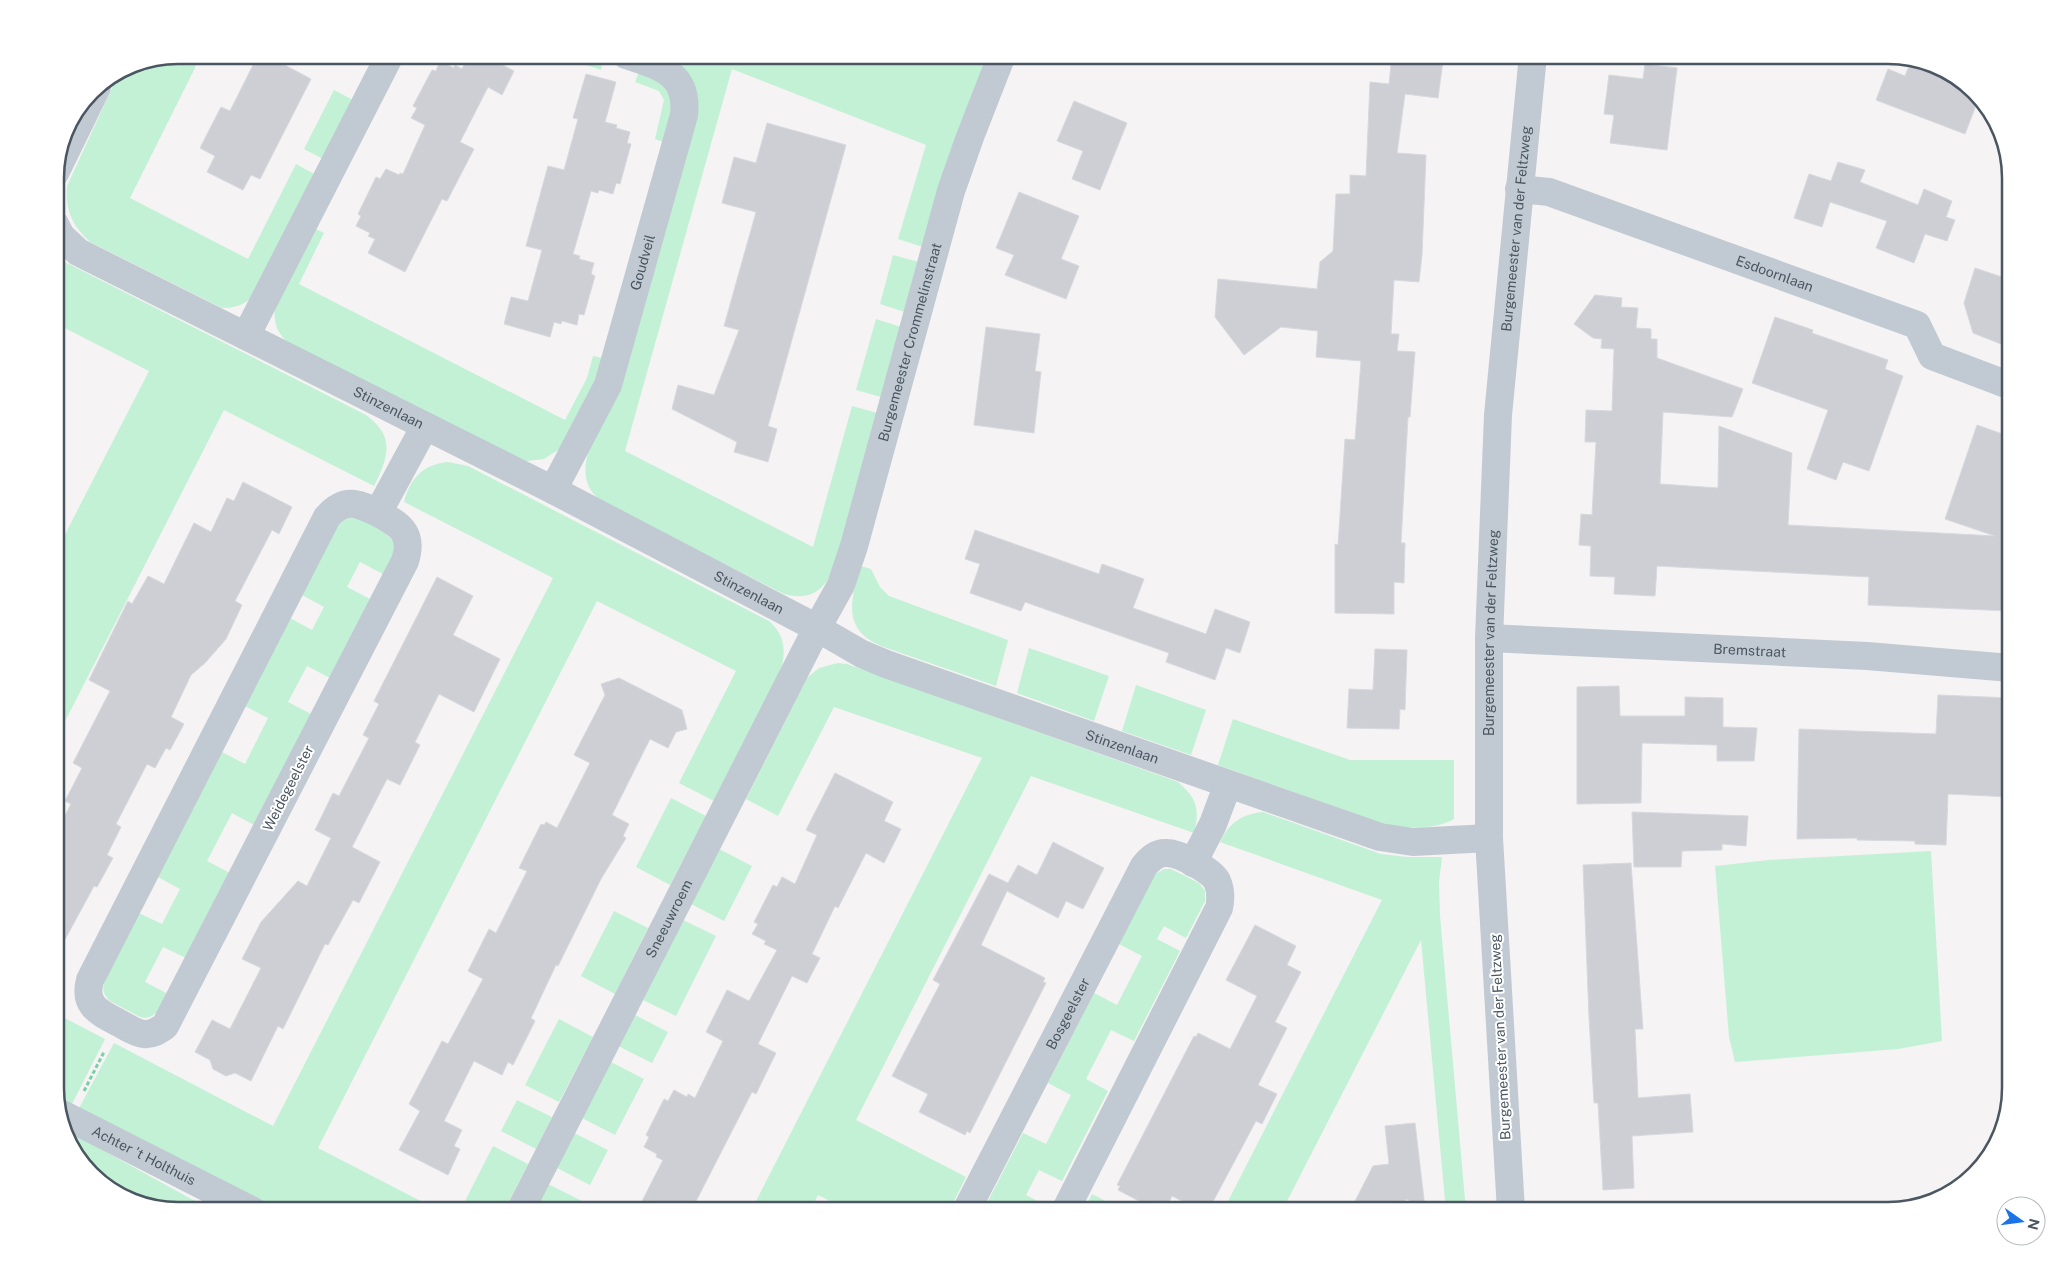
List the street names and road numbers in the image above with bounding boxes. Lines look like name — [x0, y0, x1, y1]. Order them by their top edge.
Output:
street label: Burgemeester van der Feltzweg — [1498, 125, 1534, 332]
street label: Goudveil — [627, 233, 658, 292]
street label: Burgemeester Crommelinstraat — [875, 241, 944, 443]
street label: Esdoornlaan — [1734, 252, 1815, 295]
street label: Stinzenlaan — [351, 383, 426, 432]
street label: Burgemeester van der Feltzweg — [1481, 529, 1501, 736]
street label: Stinzenlaan — [711, 568, 786, 617]
street label: Bremstraat — [1713, 641, 1787, 660]
street label: Stinzenlaan — [1083, 726, 1161, 767]
street label: Weidegeelster — [259, 742, 317, 834]
street label: Sneeuwroem — [642, 877, 695, 961]
street label: Burgemeester van der Feltzweg — [1487, 933, 1513, 1140]
street label: Bosgeelster — [1043, 975, 1093, 1052]
street label: Achter 't Holthuis — [89, 1123, 198, 1188]

